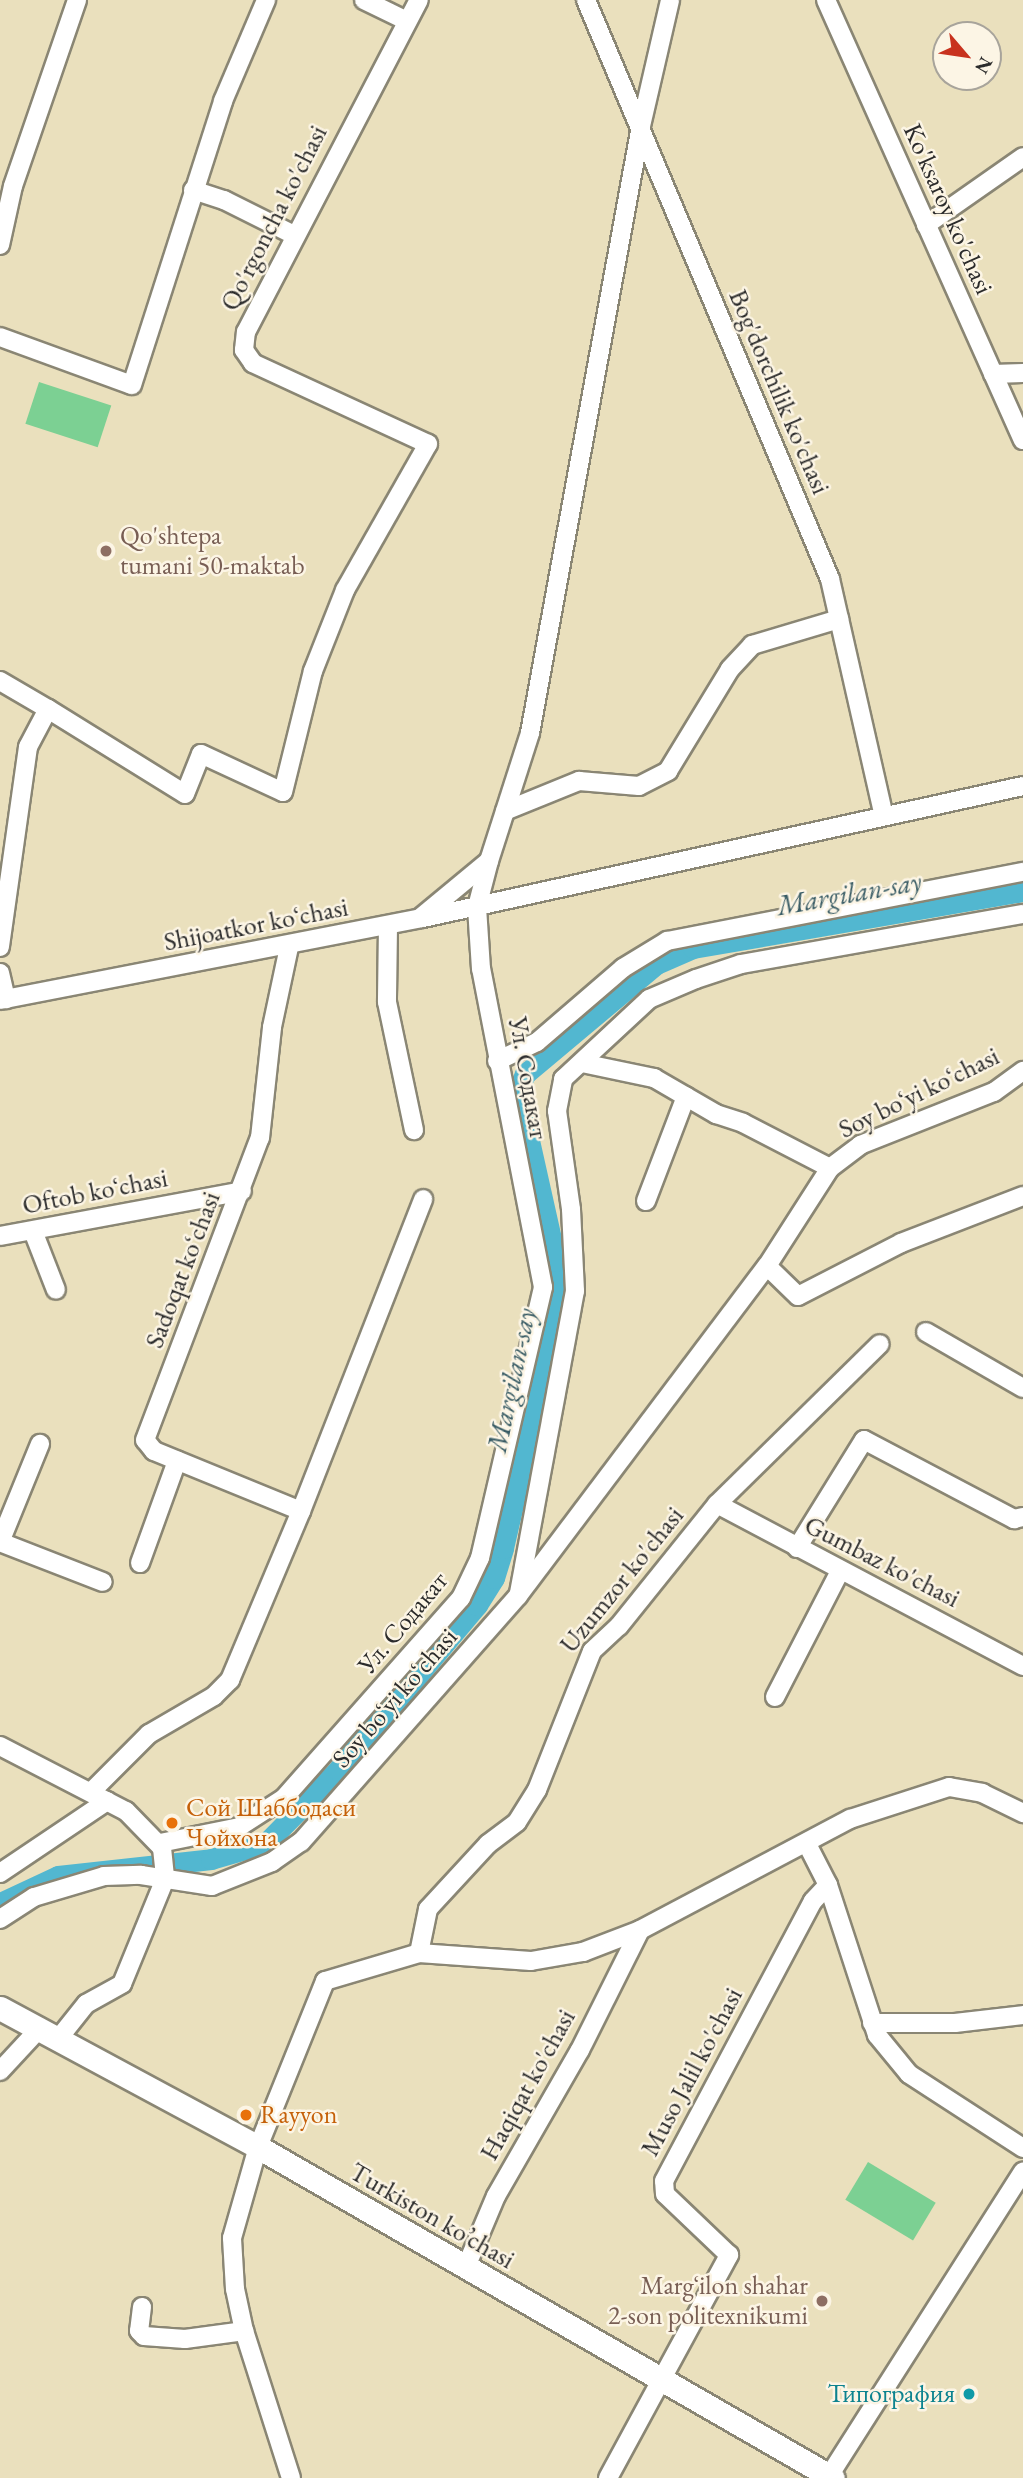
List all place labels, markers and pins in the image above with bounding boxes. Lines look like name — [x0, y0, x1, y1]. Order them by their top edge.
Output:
place label: Qo'shtepa tumani 50-maktab — [120, 520, 305, 582]
marker: Qo'shtepa tumani 50-maktab — [98, 543, 114, 559]
place label: Сой Шаббодаси Чойхона — [186, 1792, 356, 1854]
marker: Сой Шаббодаси Чойхона — [164, 1815, 180, 1831]
place label: Rayyon — [260, 2099, 337, 2131]
marker: Rayyon — [238, 2107, 254, 2123]
place label: Margʻilon shahar 2-son politexnikumi — [608, 2270, 808, 2332]
marker: Margʻilon shahar 2-son politexnikumi — [814, 2293, 830, 2309]
place label: Типография — [827, 2378, 955, 2410]
marker: Типография — [961, 2386, 977, 2402]

